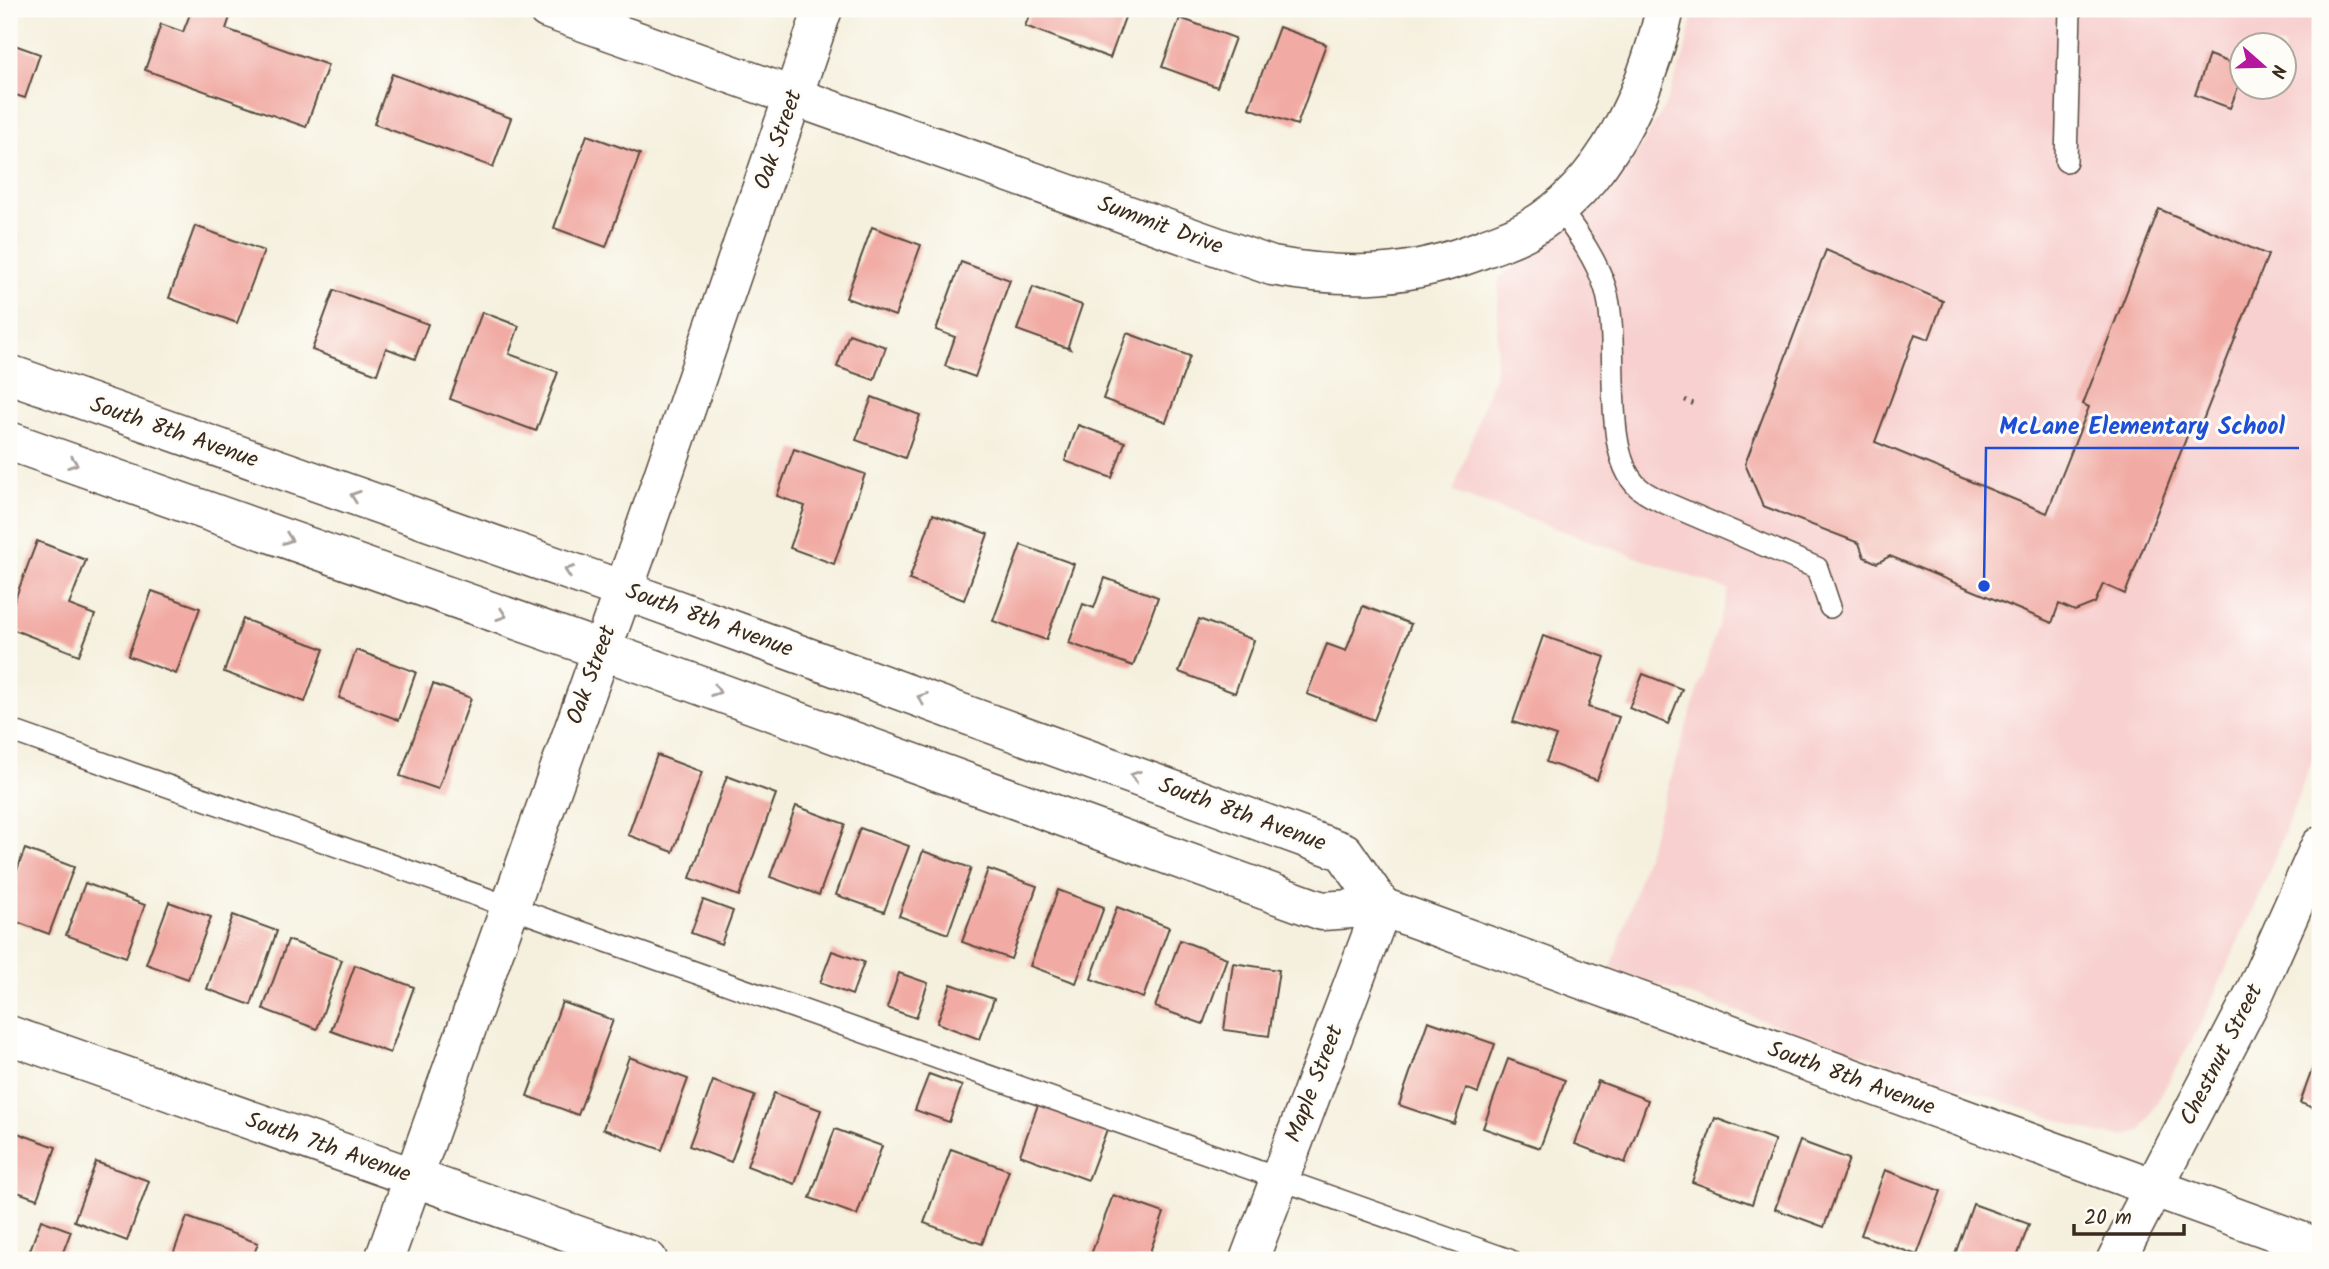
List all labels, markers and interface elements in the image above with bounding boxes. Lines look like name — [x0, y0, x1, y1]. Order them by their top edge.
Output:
north arrow — [2228, 32, 2298, 102]
text: N — [2261, 60, 2293, 82]
street label: Oak Street — [745, 84, 813, 195]
street label: Summit Drive — [1092, 187, 1228, 265]
street label: South 8th Avenue — [85, 387, 263, 479]
callout: McLane Elementary School — [1986, 403, 2299, 448]
text: McLane Elementary School — [1999, 408, 2285, 447]
one-way arrow — [67, 455, 79, 469]
one-way arrow — [349, 490, 361, 504]
one-way arrow — [281, 531, 293, 545]
one-way arrow — [564, 565, 576, 579]
street label: South 8th Avenue — [620, 574, 798, 668]
one-way arrow — [496, 607, 508, 621]
street label: Oak Street — [557, 619, 627, 730]
one-way arrow — [710, 683, 722, 697]
one-way arrow — [916, 693, 928, 707]
street label: South 8th Avenue — [1153, 768, 1331, 862]
one-way arrow — [1130, 770, 1142, 784]
street label: Chestnut Street — [2171, 977, 2274, 1132]
street label: Maple Street — [1276, 1019, 1354, 1148]
street label: South 8th Avenue — [1762, 1032, 1940, 1126]
street label: South 7th Avenue — [240, 1103, 416, 1193]
scale bar — [2074, 1192, 2184, 1236]
text: 20 m — [2084, 1202, 2132, 1235]

